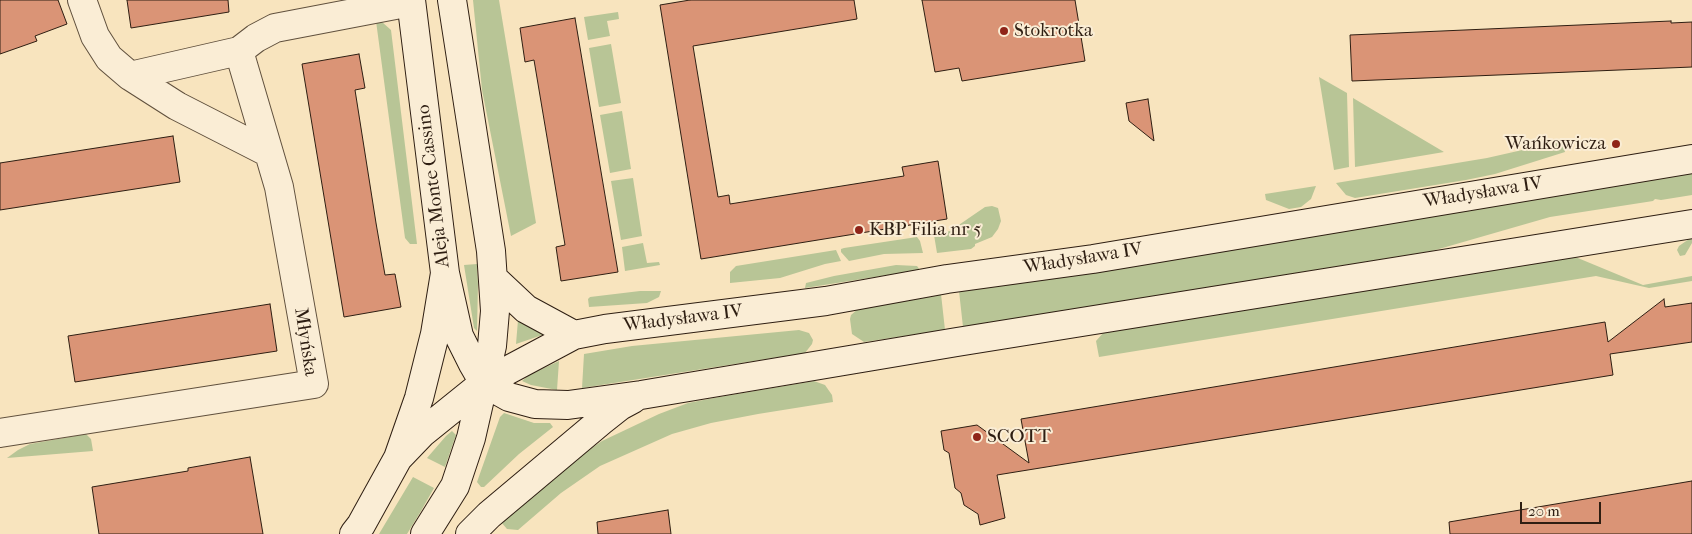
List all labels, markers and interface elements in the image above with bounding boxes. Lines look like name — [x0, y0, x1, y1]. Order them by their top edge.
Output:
place label: Stokrotka — [1014, 20, 1093, 42]
marker: Stokrotka — [998, 25, 1010, 37]
street label: Aleja Monte Cassino — [413, 103, 455, 269]
place label: Wańkowicza — [1505, 133, 1606, 155]
marker: Wańkowicza — [1610, 138, 1622, 150]
street label: Władysława IV — [1422, 172, 1544, 214]
place label: KBP Filia nr 5 — [869, 219, 982, 241]
marker: KBP Filia nr 5 — [853, 224, 865, 236]
street label: Władysława IV — [1022, 238, 1144, 280]
street label: Władysława IV — [622, 300, 744, 338]
street label: Młyńska — [288, 306, 322, 378]
place label: SCOTT — [987, 426, 1051, 448]
marker: SCOTT — [971, 431, 983, 443]
scale bar — [1522, 492, 1603, 524]
text: 20 m — [1528, 502, 1560, 520]

